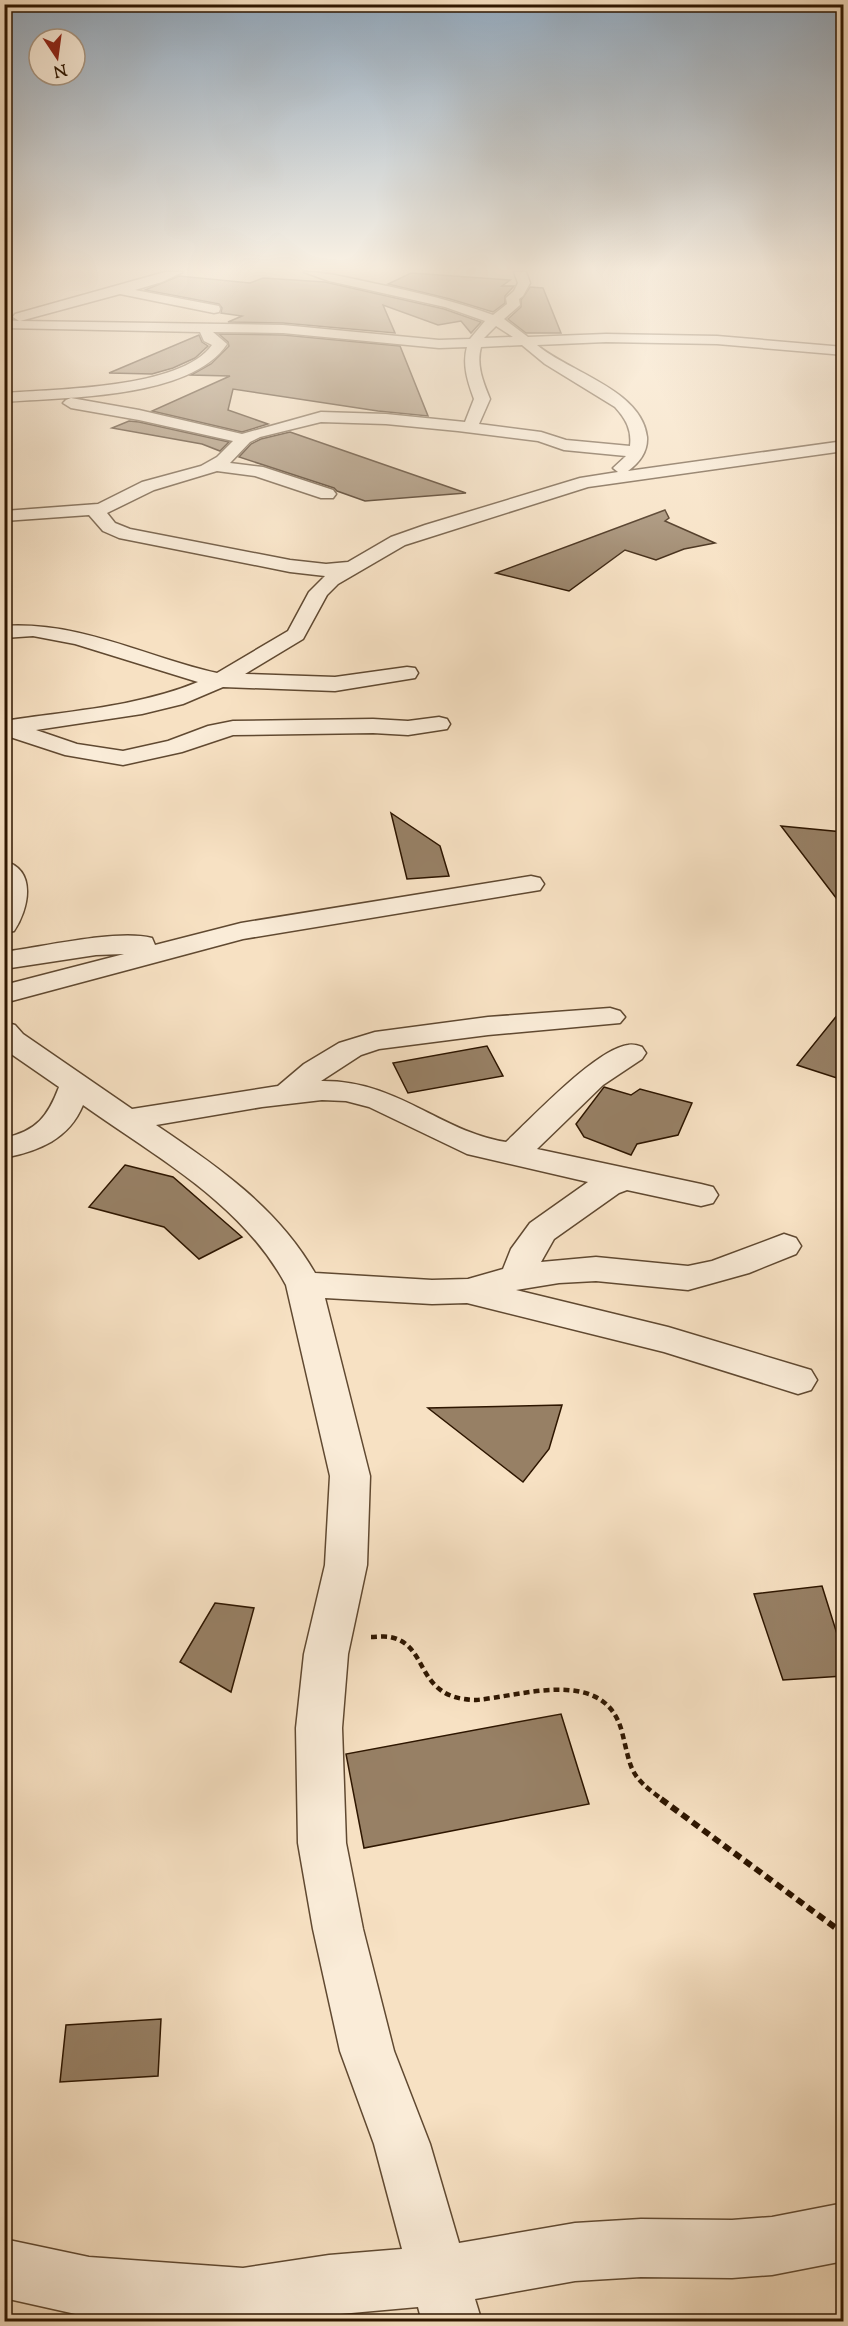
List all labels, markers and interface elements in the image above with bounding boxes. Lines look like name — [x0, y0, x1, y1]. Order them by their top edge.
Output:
north arrow — [27, 27, 87, 87]
text: N — [51, 57, 69, 82]

